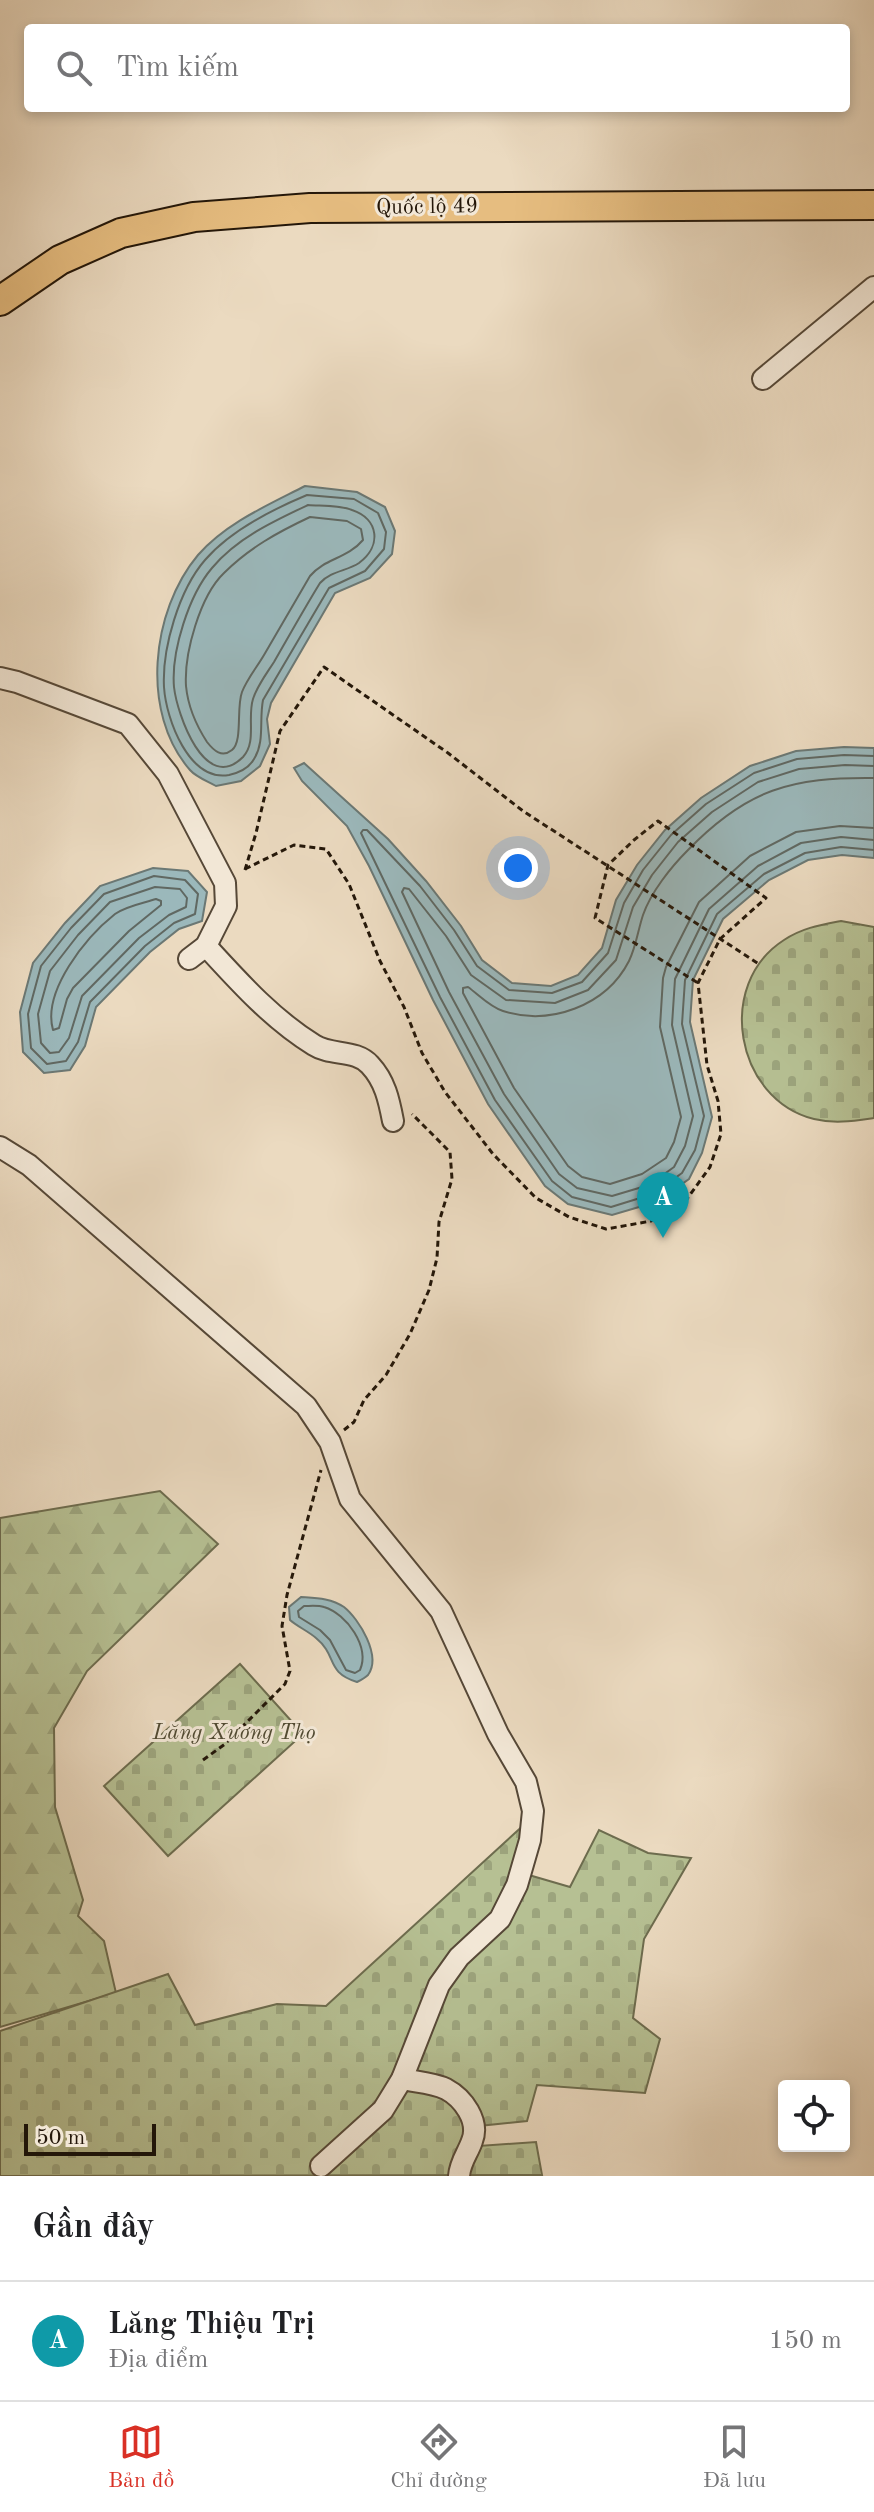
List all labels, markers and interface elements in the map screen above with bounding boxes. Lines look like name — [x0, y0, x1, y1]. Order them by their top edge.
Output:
search box — [24, 24, 850, 112]
icon: search — [52, 46, 96, 90]
text: Tìm kiếm — [116, 53, 239, 83]
street label: Quốc lộ 49 — [376, 195, 478, 219]
your location — [498, 848, 538, 888]
pin: A — [637, 1172, 689, 1238]
park label: Lăng Xương Thọ — [151, 1722, 316, 1744]
map controls — [778, 2080, 850, 2152]
button: locate — [778, 2080, 850, 2152]
scale bar — [24, 2120, 156, 2156]
text: 50 m — [36, 2127, 85, 2149]
text: Gần đây — [32, 2211, 155, 2245]
text: Lăng Thiệu Trị — [108, 2310, 315, 2340]
text: A — [48, 2328, 68, 2354]
text: 150 m — [769, 2328, 842, 2354]
text: Địa điểm — [108, 2347, 208, 2373]
tab: Bản đồ — [108, 2420, 174, 2495]
tab: Chỉ đường — [390, 2420, 487, 2495]
tab: Đã lưu — [703, 2420, 766, 2495]

